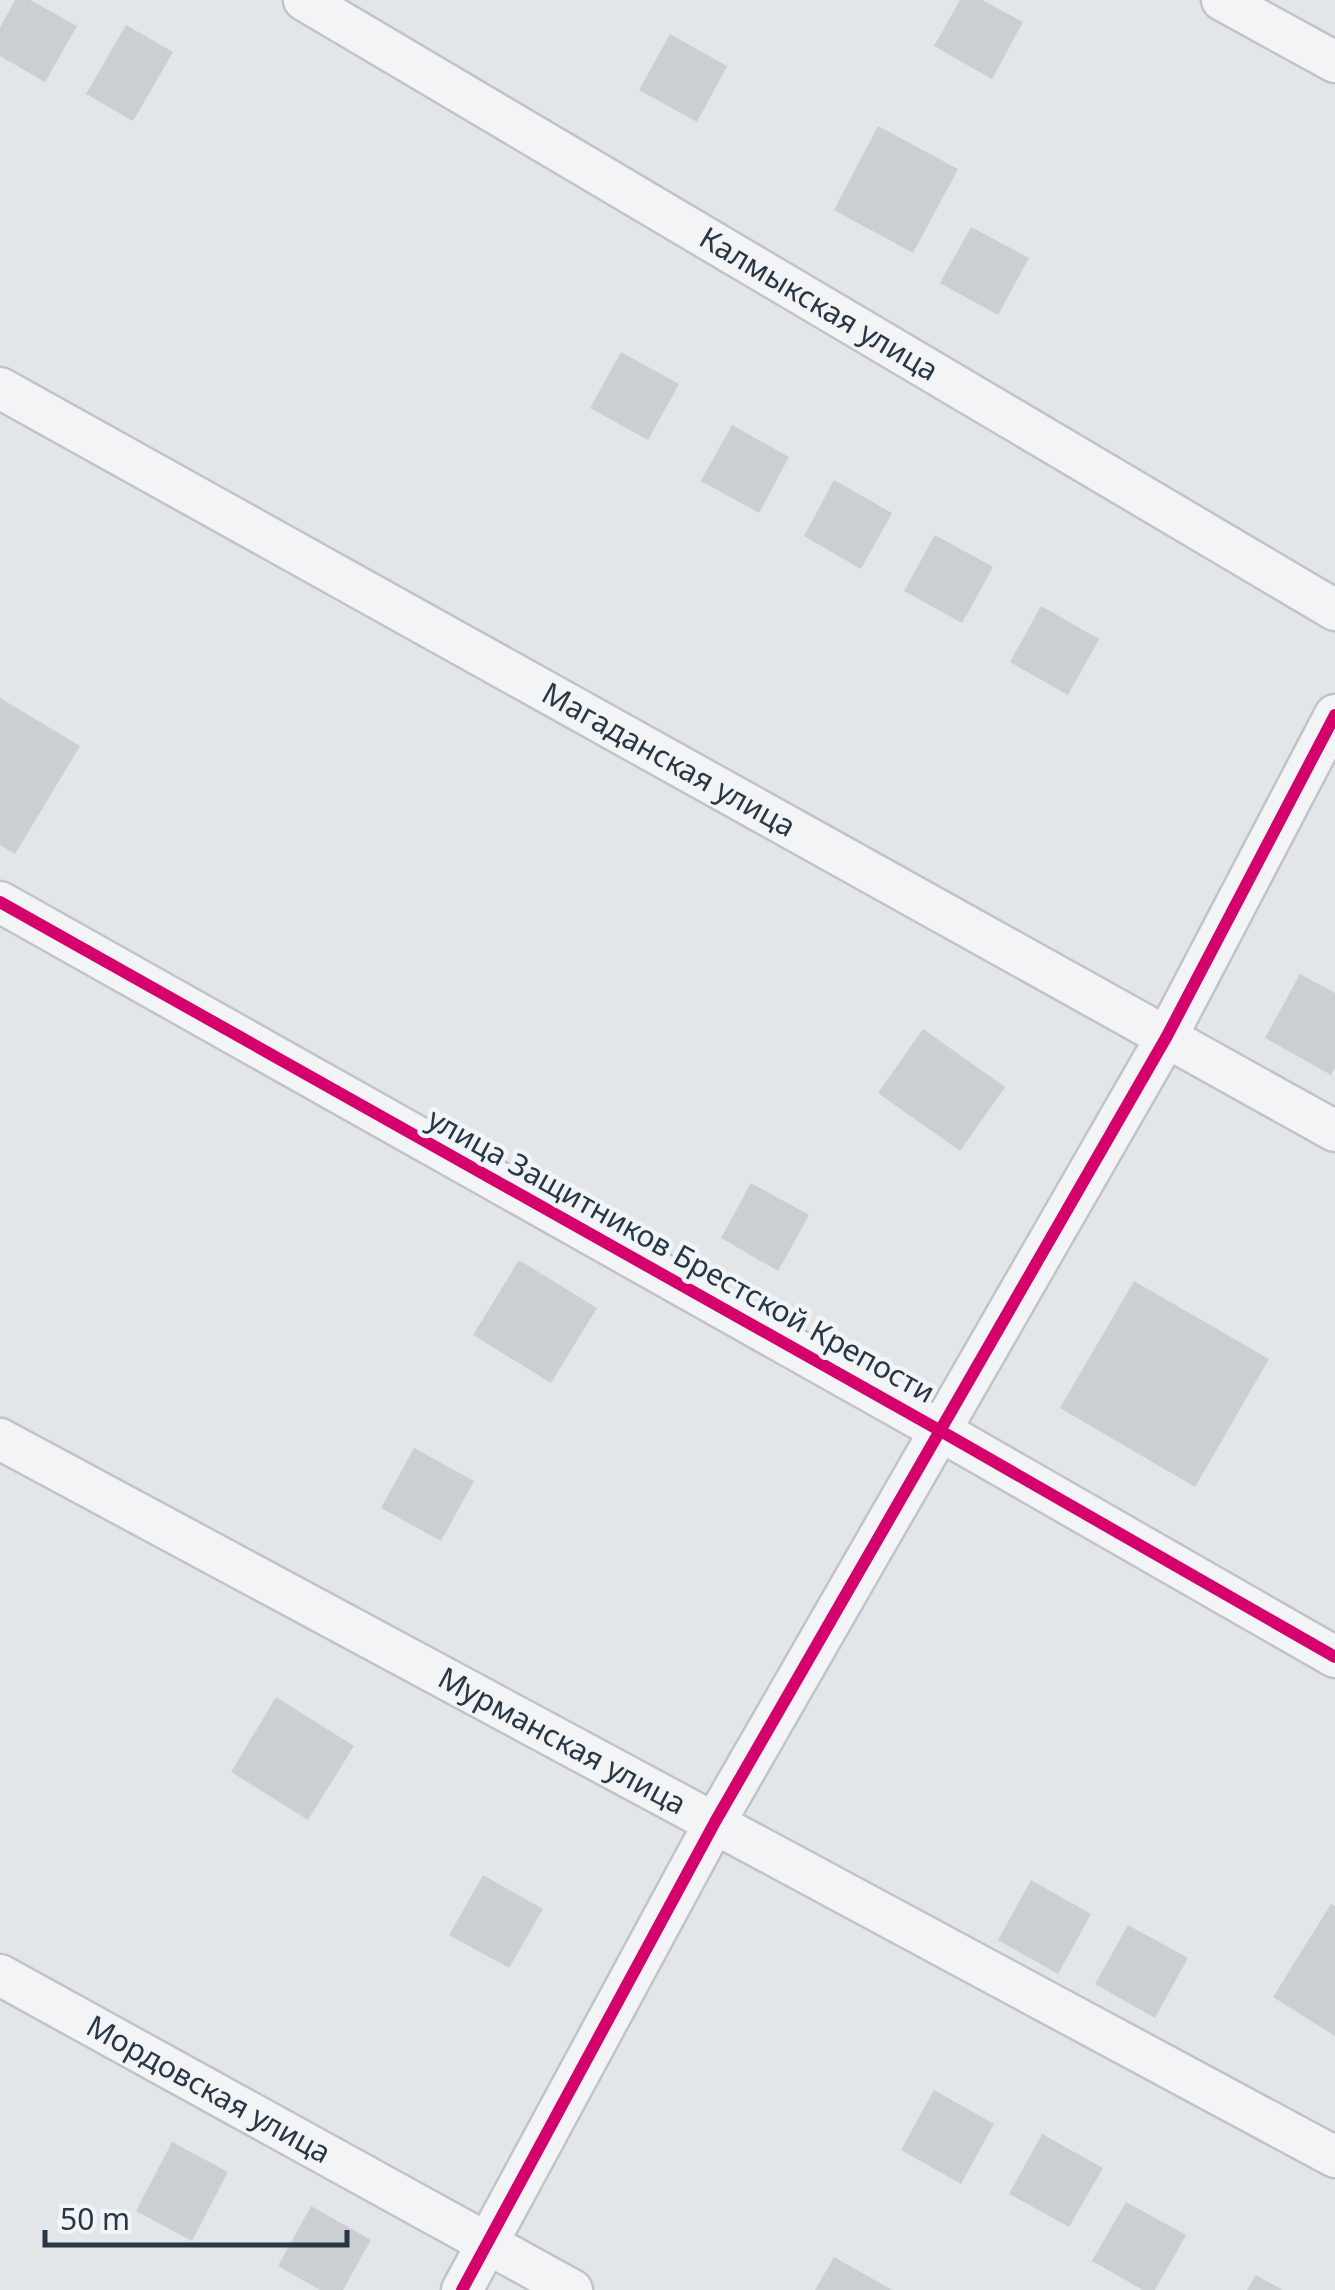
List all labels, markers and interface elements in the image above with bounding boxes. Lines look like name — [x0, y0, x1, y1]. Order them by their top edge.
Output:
street label: Калмыкская улица — [692, 217, 946, 390]
street label: Магаданская улица — [535, 672, 803, 846]
street label: улица Защитников Брестской Крепости — [421, 1098, 943, 1412]
street label: Мурманская улица — [431, 1656, 694, 1823]
street label: Мордовская улица — [80, 2005, 339, 2172]
scale bar — [45, 2185, 348, 2247]
text: 50 m — [60, 2198, 130, 2239]

